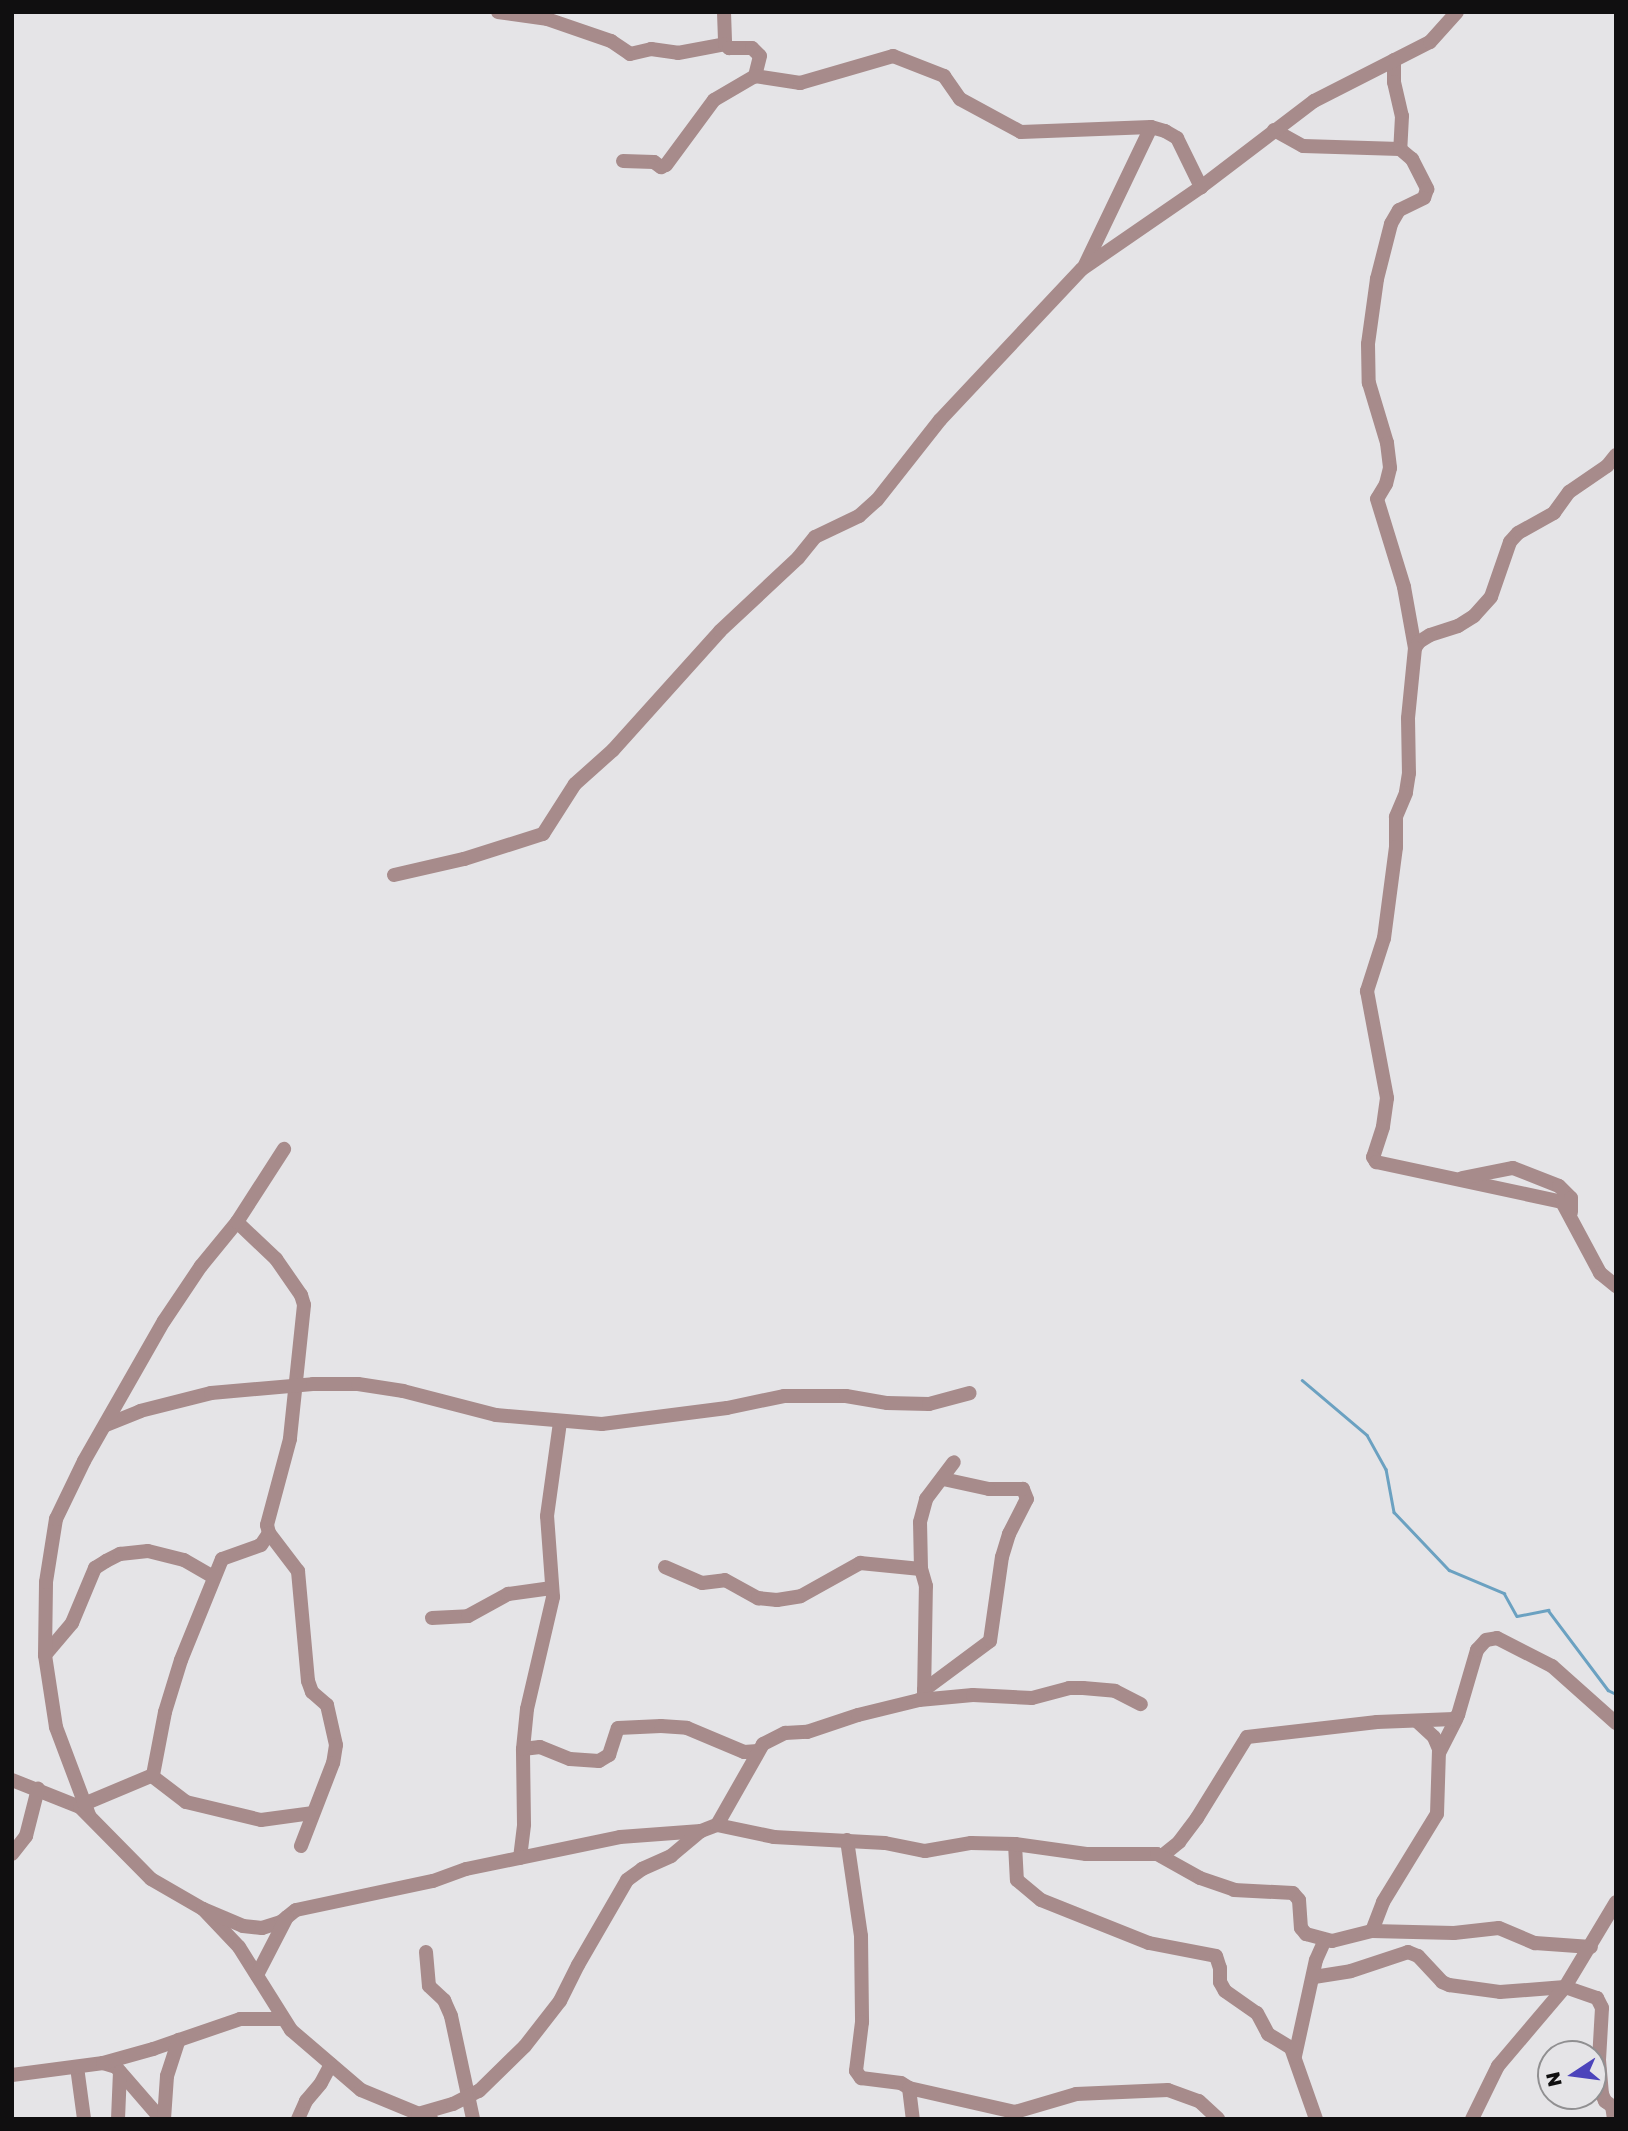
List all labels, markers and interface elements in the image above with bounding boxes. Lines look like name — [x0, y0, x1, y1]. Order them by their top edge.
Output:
north arrow — [1537, 2040, 1607, 2110]
text: N — [1540, 2070, 1566, 2089]

